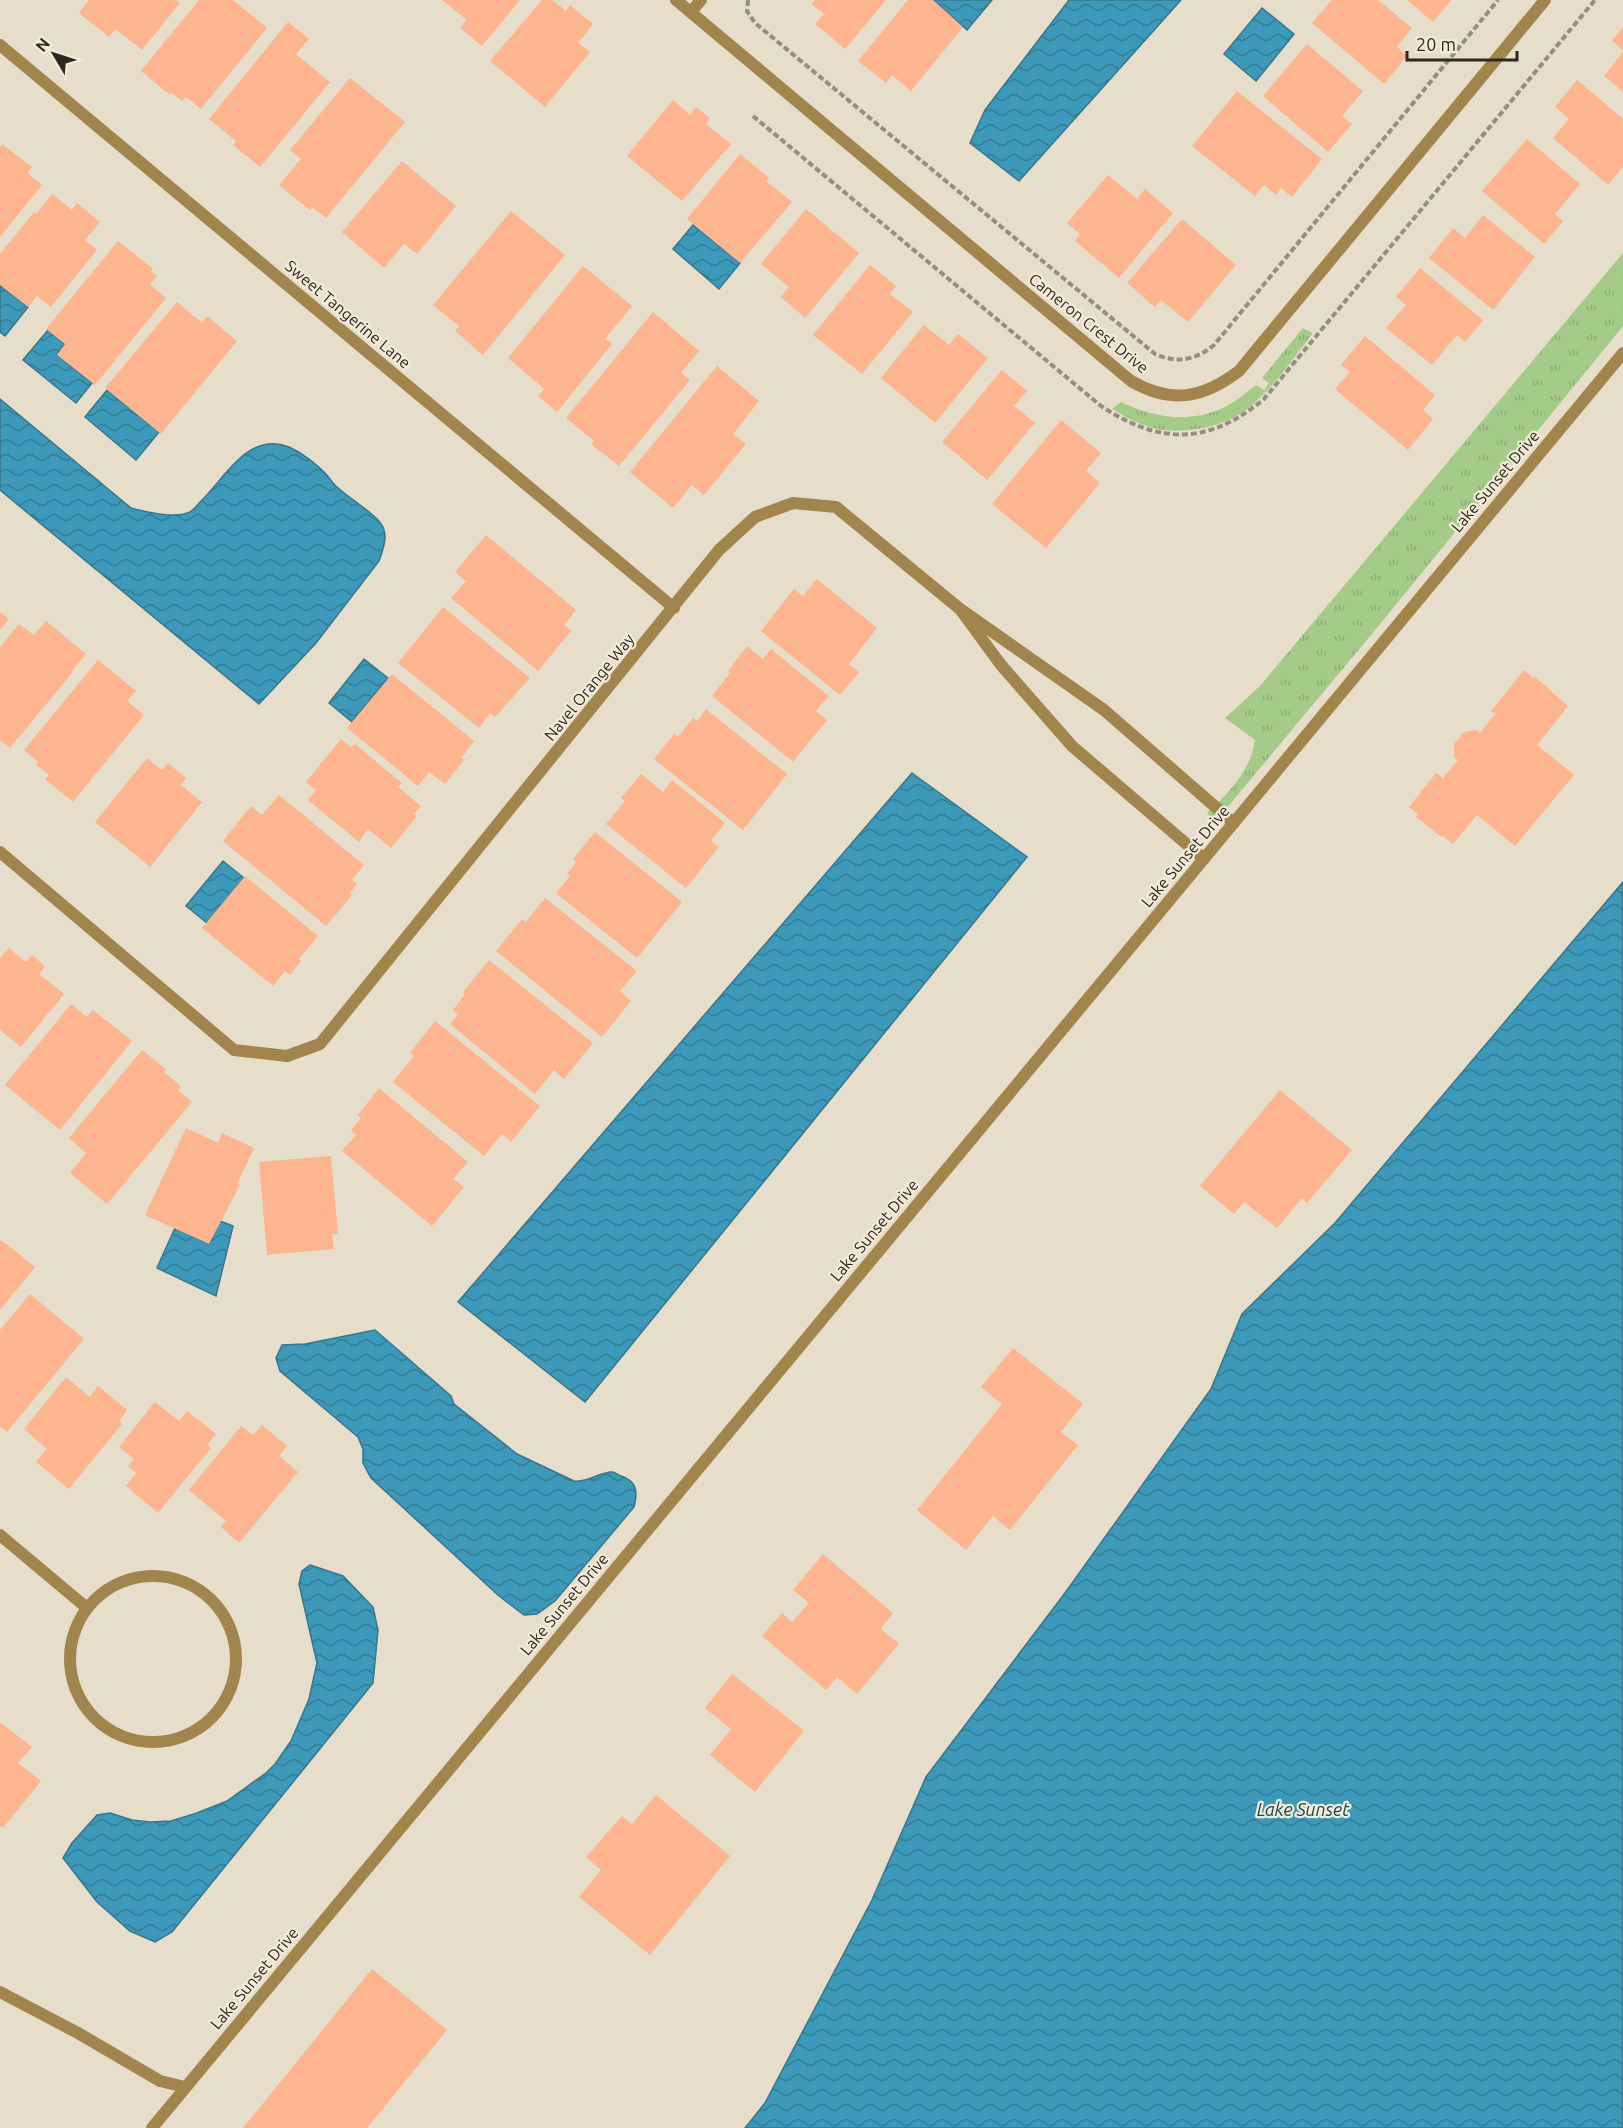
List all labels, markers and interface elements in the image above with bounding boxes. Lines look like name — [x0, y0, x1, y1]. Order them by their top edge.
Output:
north arrow — [24, 24, 84, 84]
scale bar — [1407, 24, 1516, 62]
text: N — [32, 34, 53, 55]
text: 20 m — [1416, 34, 1456, 54]
street label: Sweet Tangerine Lane — [282, 256, 414, 372]
street label: Cameron Crest Drive — [1026, 269, 1152, 377]
street label: Lake Sunset Drive — [1447, 427, 1543, 535]
street label: Navel Orange Way — [540, 630, 638, 744]
street label: Lake Sunset Drive — [1137, 802, 1233, 910]
street label: Lake Sunset Drive — [826, 1176, 922, 1284]
street label: Lake Sunset Drive — [516, 1550, 612, 1658]
water label: Lake Sunset — [1257, 1799, 1350, 1819]
street label: Lake Sunset Drive — [206, 1924, 302, 2032]

